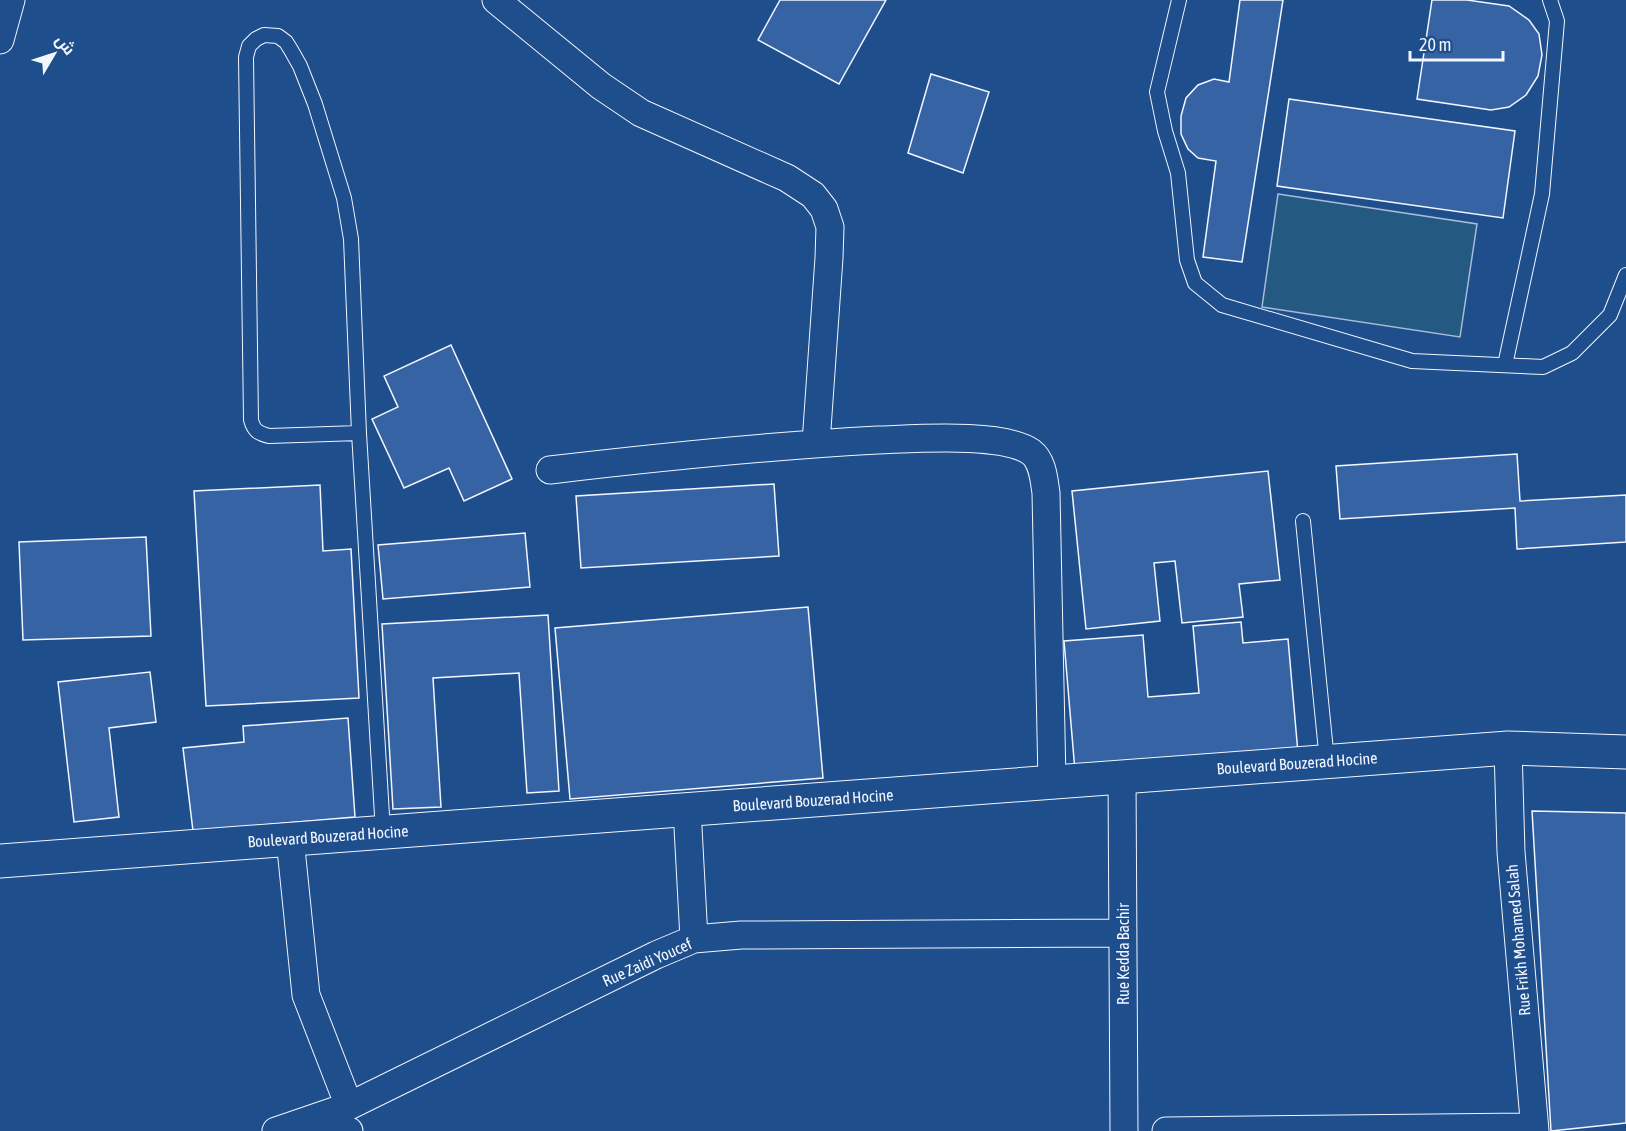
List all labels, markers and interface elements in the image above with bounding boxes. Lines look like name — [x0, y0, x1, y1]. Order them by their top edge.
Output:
north arrow — [24, 24, 84, 84]
scale bar — [1410, 24, 1503, 62]
text: ش — [51, 31, 79, 59]
text: 20 m — [1419, 34, 1451, 55]
street label: Boulevard Bouzerad Hocine — [1216, 748, 1378, 778]
street label: Boulevard Bouzerad Hocine — [732, 785, 894, 815]
street label: Boulevard Bouzerad Hocine — [247, 821, 409, 851]
street label: Rue Frikh Mohamed Salah — [1502, 863, 1534, 1017]
street label: Rue Kedda Bachir — [1114, 903, 1132, 1005]
street label: Rue Zaidi Youcef — [600, 934, 695, 990]

